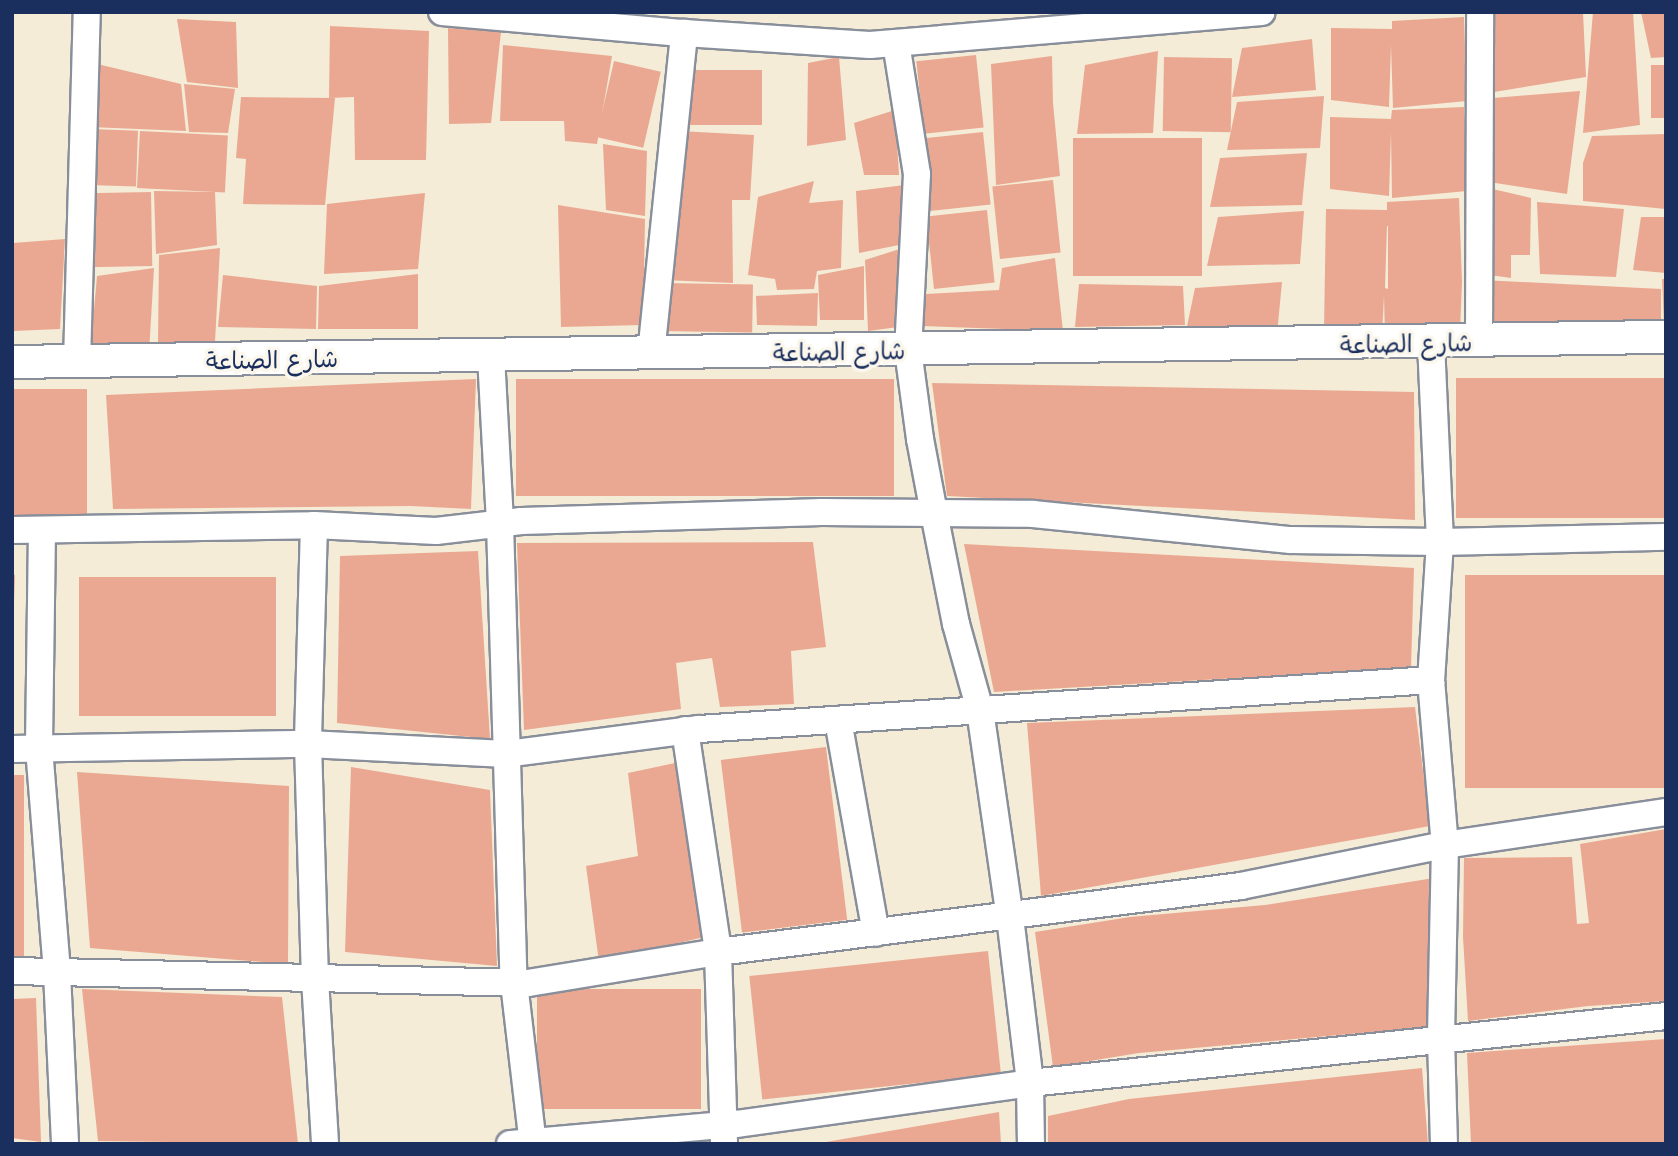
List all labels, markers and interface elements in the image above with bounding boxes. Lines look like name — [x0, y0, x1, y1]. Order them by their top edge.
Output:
street label: شارع الصناعة — [1339, 327, 1473, 359]
street label: شارع الصناعة — [772, 335, 906, 367]
street label: شارع الصناعة — [205, 343, 339, 375]

